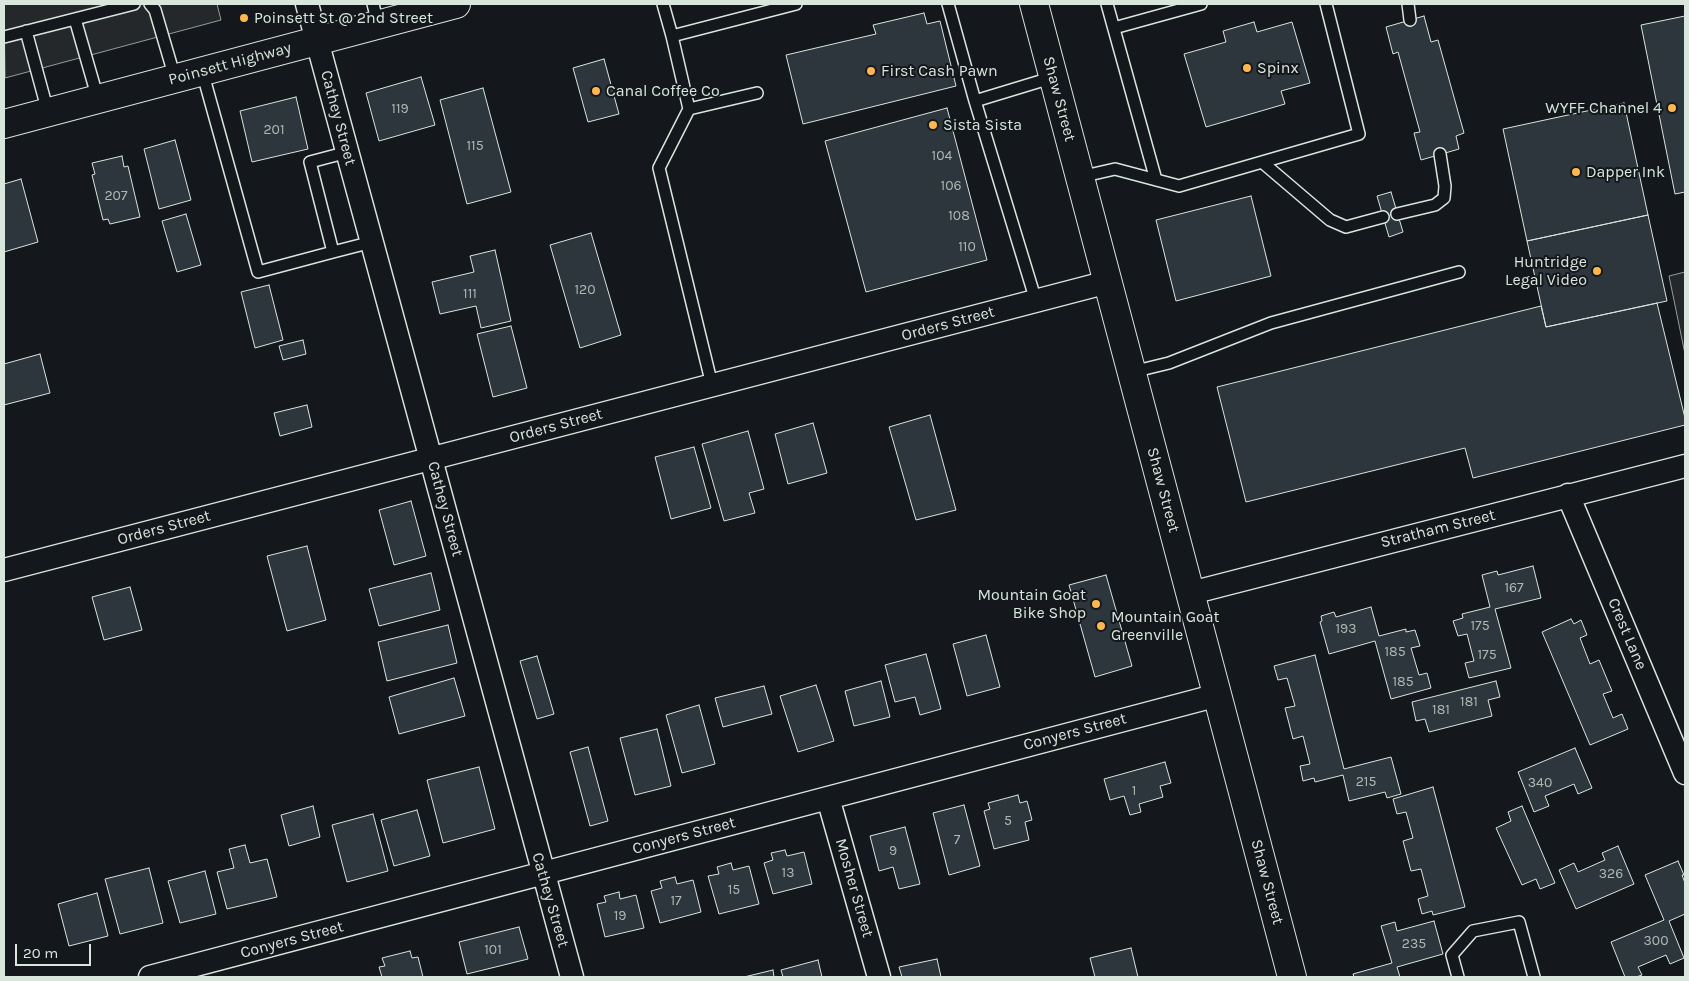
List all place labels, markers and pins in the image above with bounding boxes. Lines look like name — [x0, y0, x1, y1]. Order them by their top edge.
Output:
place label: Poinsett St @ 2nd Street — [254, 8, 433, 28]
marker: Poinsett St @ 2nd Street — [238, 12, 250, 24]
place label: Spinx — [1257, 58, 1299, 78]
place label: First Cash Pawn — [881, 61, 998, 81]
marker: Spinx — [1241, 62, 1253, 74]
marker: First Cash Pawn — [865, 65, 877, 77]
place label: Canal Coffee Co — [606, 81, 720, 101]
marker: Canal Coffee Co — [590, 85, 602, 97]
place label: WYFF Channel 4 — [1545, 98, 1662, 118]
marker: WYFF Channel 4 — [1666, 102, 1678, 114]
place label: Sista Sista — [943, 115, 1022, 135]
marker: Sista Sista — [927, 119, 939, 131]
place label: Dapper Ink — [1586, 162, 1665, 182]
marker: Dapper Ink — [1570, 166, 1582, 178]
place label: Huntridge Legal Video — [1505, 252, 1587, 290]
marker: Huntridge Legal Video — [1591, 265, 1603, 277]
place label: Mountain Goat Bike Shop — [977, 585, 1086, 623]
marker: Mountain Goat Bike Shop — [1090, 598, 1102, 610]
place label: Mountain Goat Greenville — [1111, 607, 1220, 645]
marker: Mountain Goat Greenville — [1095, 620, 1107, 632]

